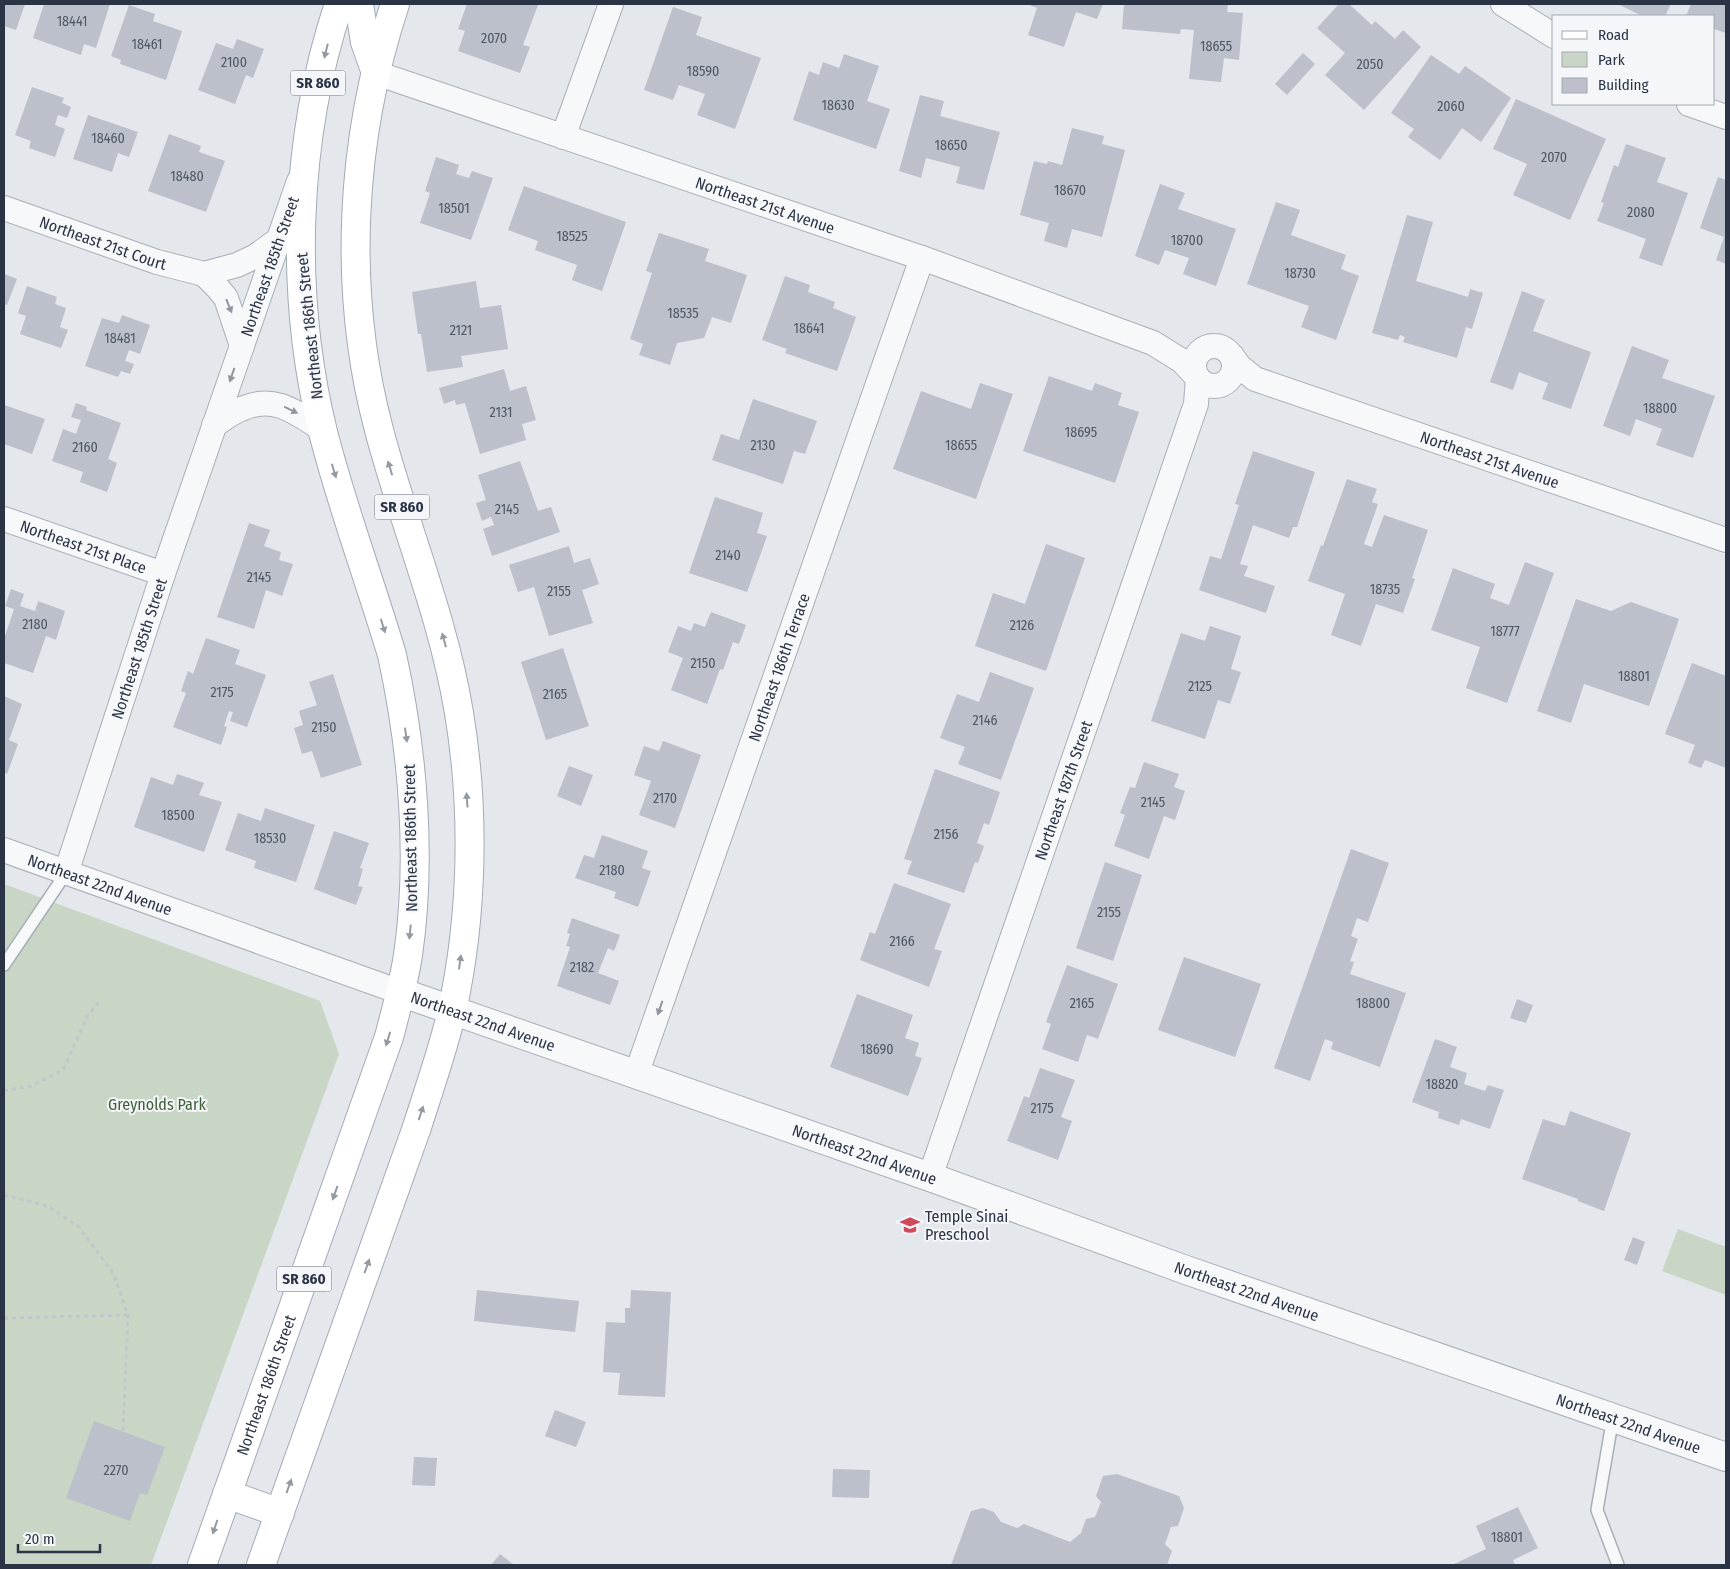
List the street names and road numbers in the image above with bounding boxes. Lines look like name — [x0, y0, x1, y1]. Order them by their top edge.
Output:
road number: SR 860 — [290, 70, 346, 96]
street label: Northeast 21st Avenue — [693, 173, 837, 238]
street label: Northeast 185th Street — [237, 193, 303, 339]
street label: Northeast 21st Court — [37, 212, 169, 274]
street label: Northeast 186th Street — [292, 251, 327, 400]
street label: Northeast 21st Avenue — [1418, 427, 1562, 492]
road number: SR 860 — [374, 494, 430, 520]
street label: Northeast 21st Place — [18, 516, 149, 578]
street label: Northeast 185th Street — [108, 575, 171, 722]
street label: Northeast 186th Terrace — [744, 591, 814, 744]
street label: Northeast 187th Street — [1031, 718, 1097, 863]
street label: Northeast 186th Street — [400, 763, 421, 912]
street label: Northeast 22nd Avenue — [25, 850, 175, 919]
street label: Northeast 22nd Avenue — [408, 987, 558, 1055]
street label: Northeast 22nd Avenue — [790, 1121, 939, 1189]
street label: Northeast 22nd Avenue — [1172, 1258, 1321, 1325]
road number: SR 860 — [276, 1266, 332, 1292]
street label: Northeast 186th Street — [233, 1312, 300, 1458]
street label: Northeast 22nd Avenue — [1554, 1390, 1703, 1458]

